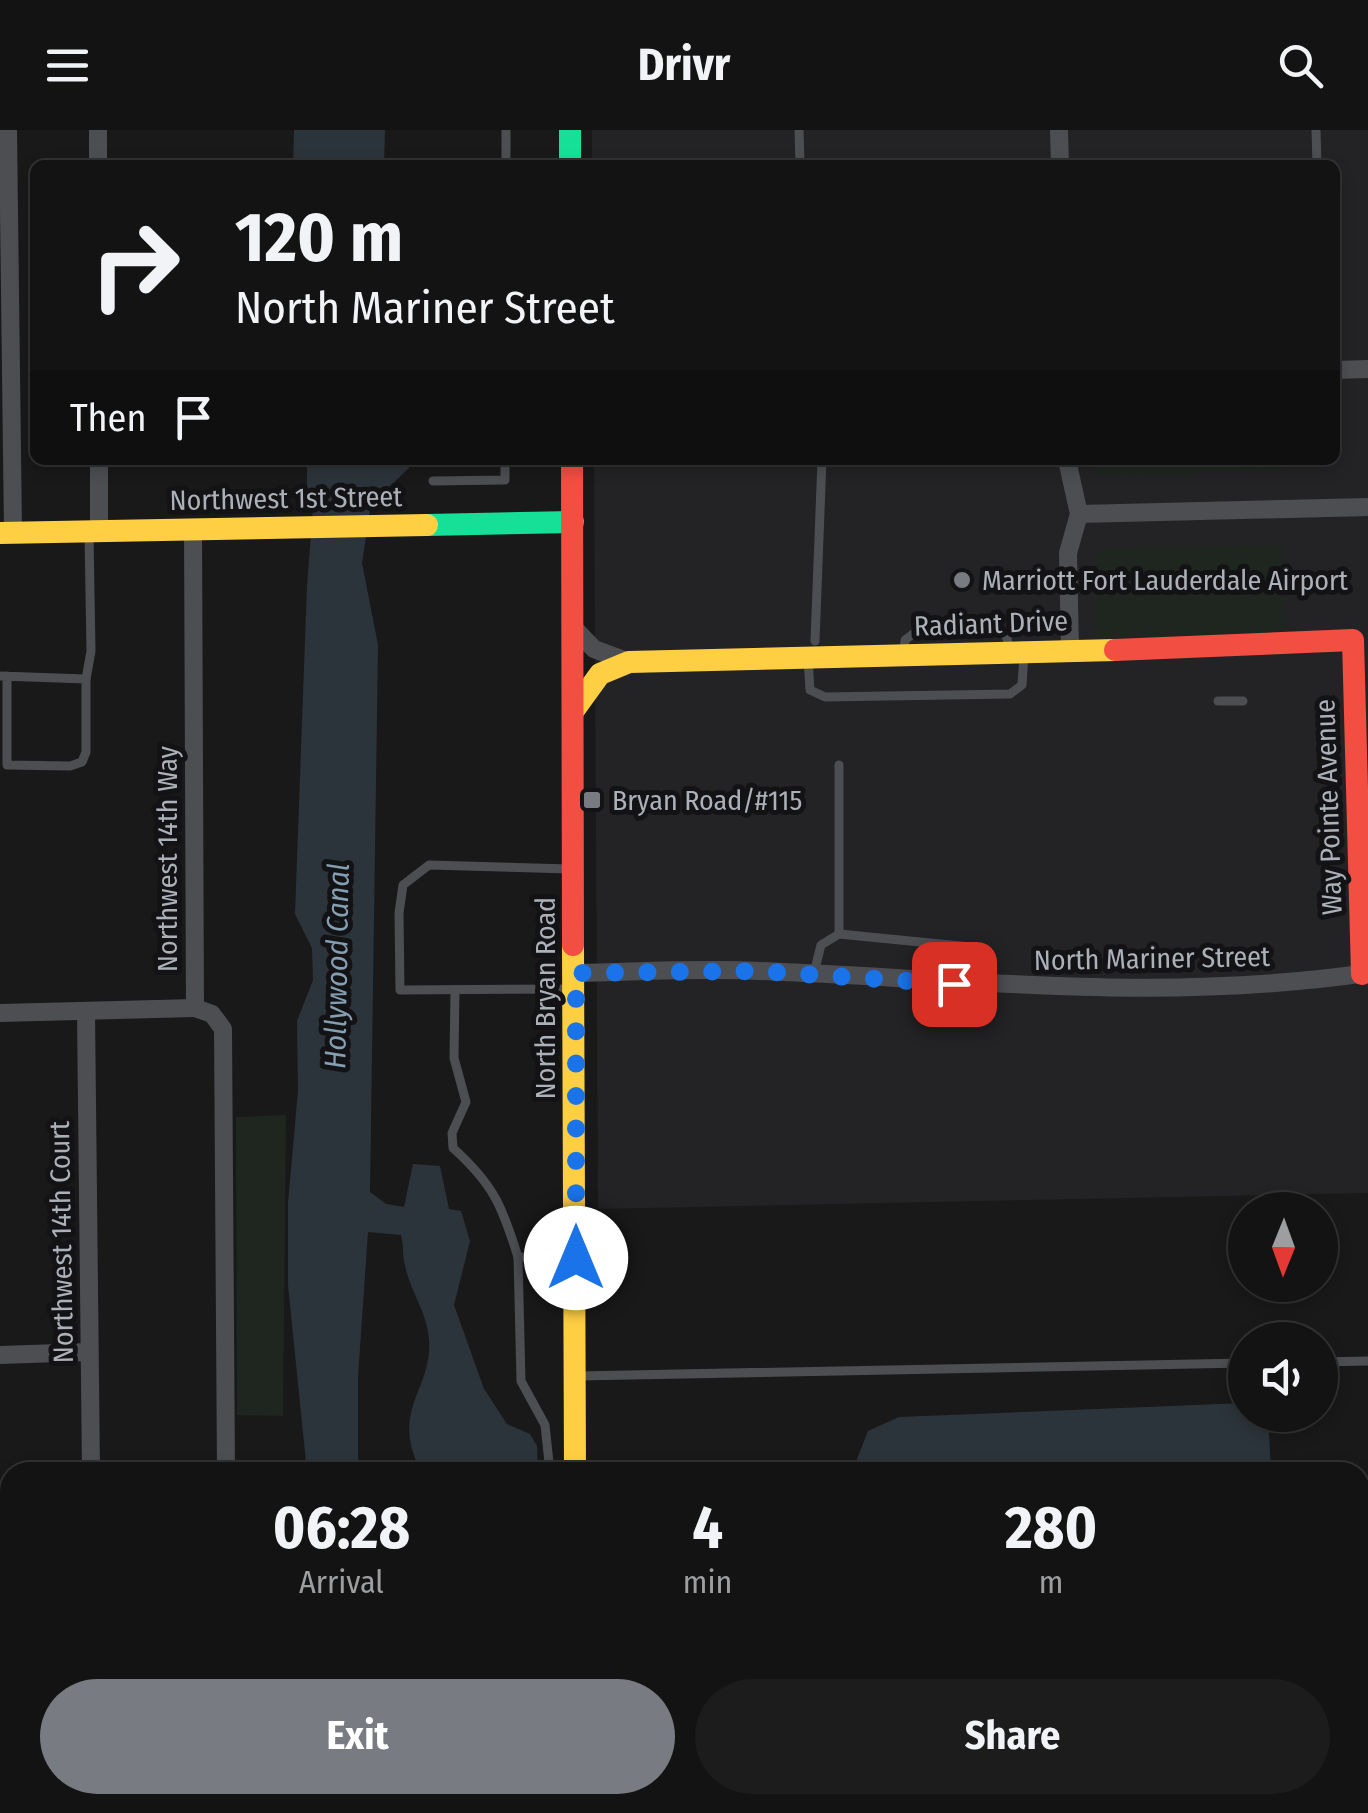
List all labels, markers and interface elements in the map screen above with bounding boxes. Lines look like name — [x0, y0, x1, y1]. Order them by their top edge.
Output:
icon: menu — [40, 38, 95, 93]
text: Drivr — [638, 38, 730, 92]
icon: search — [1273, 38, 1328, 93]
text: 120 m — [235, 196, 403, 280]
icon: right — [70, 200, 200, 330]
text: North Mariner Street — [235, 281, 615, 335]
icon: arrive — [166, 390, 221, 445]
text: Then — [70, 395, 146, 441]
street label: Northwest 1st Street — [169, 480, 403, 517]
place label: Marriott Fort Lauderdale Airport — [982, 564, 1349, 597]
marker: Marriott Fort Lauderdale Airport — [951, 569, 973, 591]
street label: Radiant Drive — [913, 604, 1069, 643]
street label: Way Pointe Avenue — [1308, 698, 1349, 916]
street label: Northwest 14th Way — [151, 745, 184, 972]
place label: Bryan Road/#115 — [612, 784, 802, 817]
marker: Bryan Road/#115 — [581, 789, 603, 811]
water label: Hollywood Canal — [317, 863, 357, 1069]
street label: North Bryan Road — [529, 897, 562, 1099]
street label: North Mariner Street — [1034, 940, 1271, 977]
pin — [912, 942, 997, 1027]
icon: arrive — [927, 957, 982, 1012]
street label: Northwest 14th Court — [43, 1120, 80, 1363]
north arrow — [1228, 1192, 1338, 1302]
map controls — [1228, 1192, 1338, 1432]
position arrow — [524, 1206, 628, 1310]
button: sound — [1228, 1322, 1338, 1432]
text: 06:28 — [273, 1492, 410, 1564]
text: 4 — [692, 1492, 723, 1564]
text: 280 — [1005, 1492, 1097, 1564]
text: Arrival — [299, 1563, 384, 1601]
text: min — [683, 1563, 732, 1601]
text: m — [1039, 1563, 1063, 1601]
button: Exit — [40, 1679, 675, 1794]
button: Share — [695, 1679, 1330, 1794]

